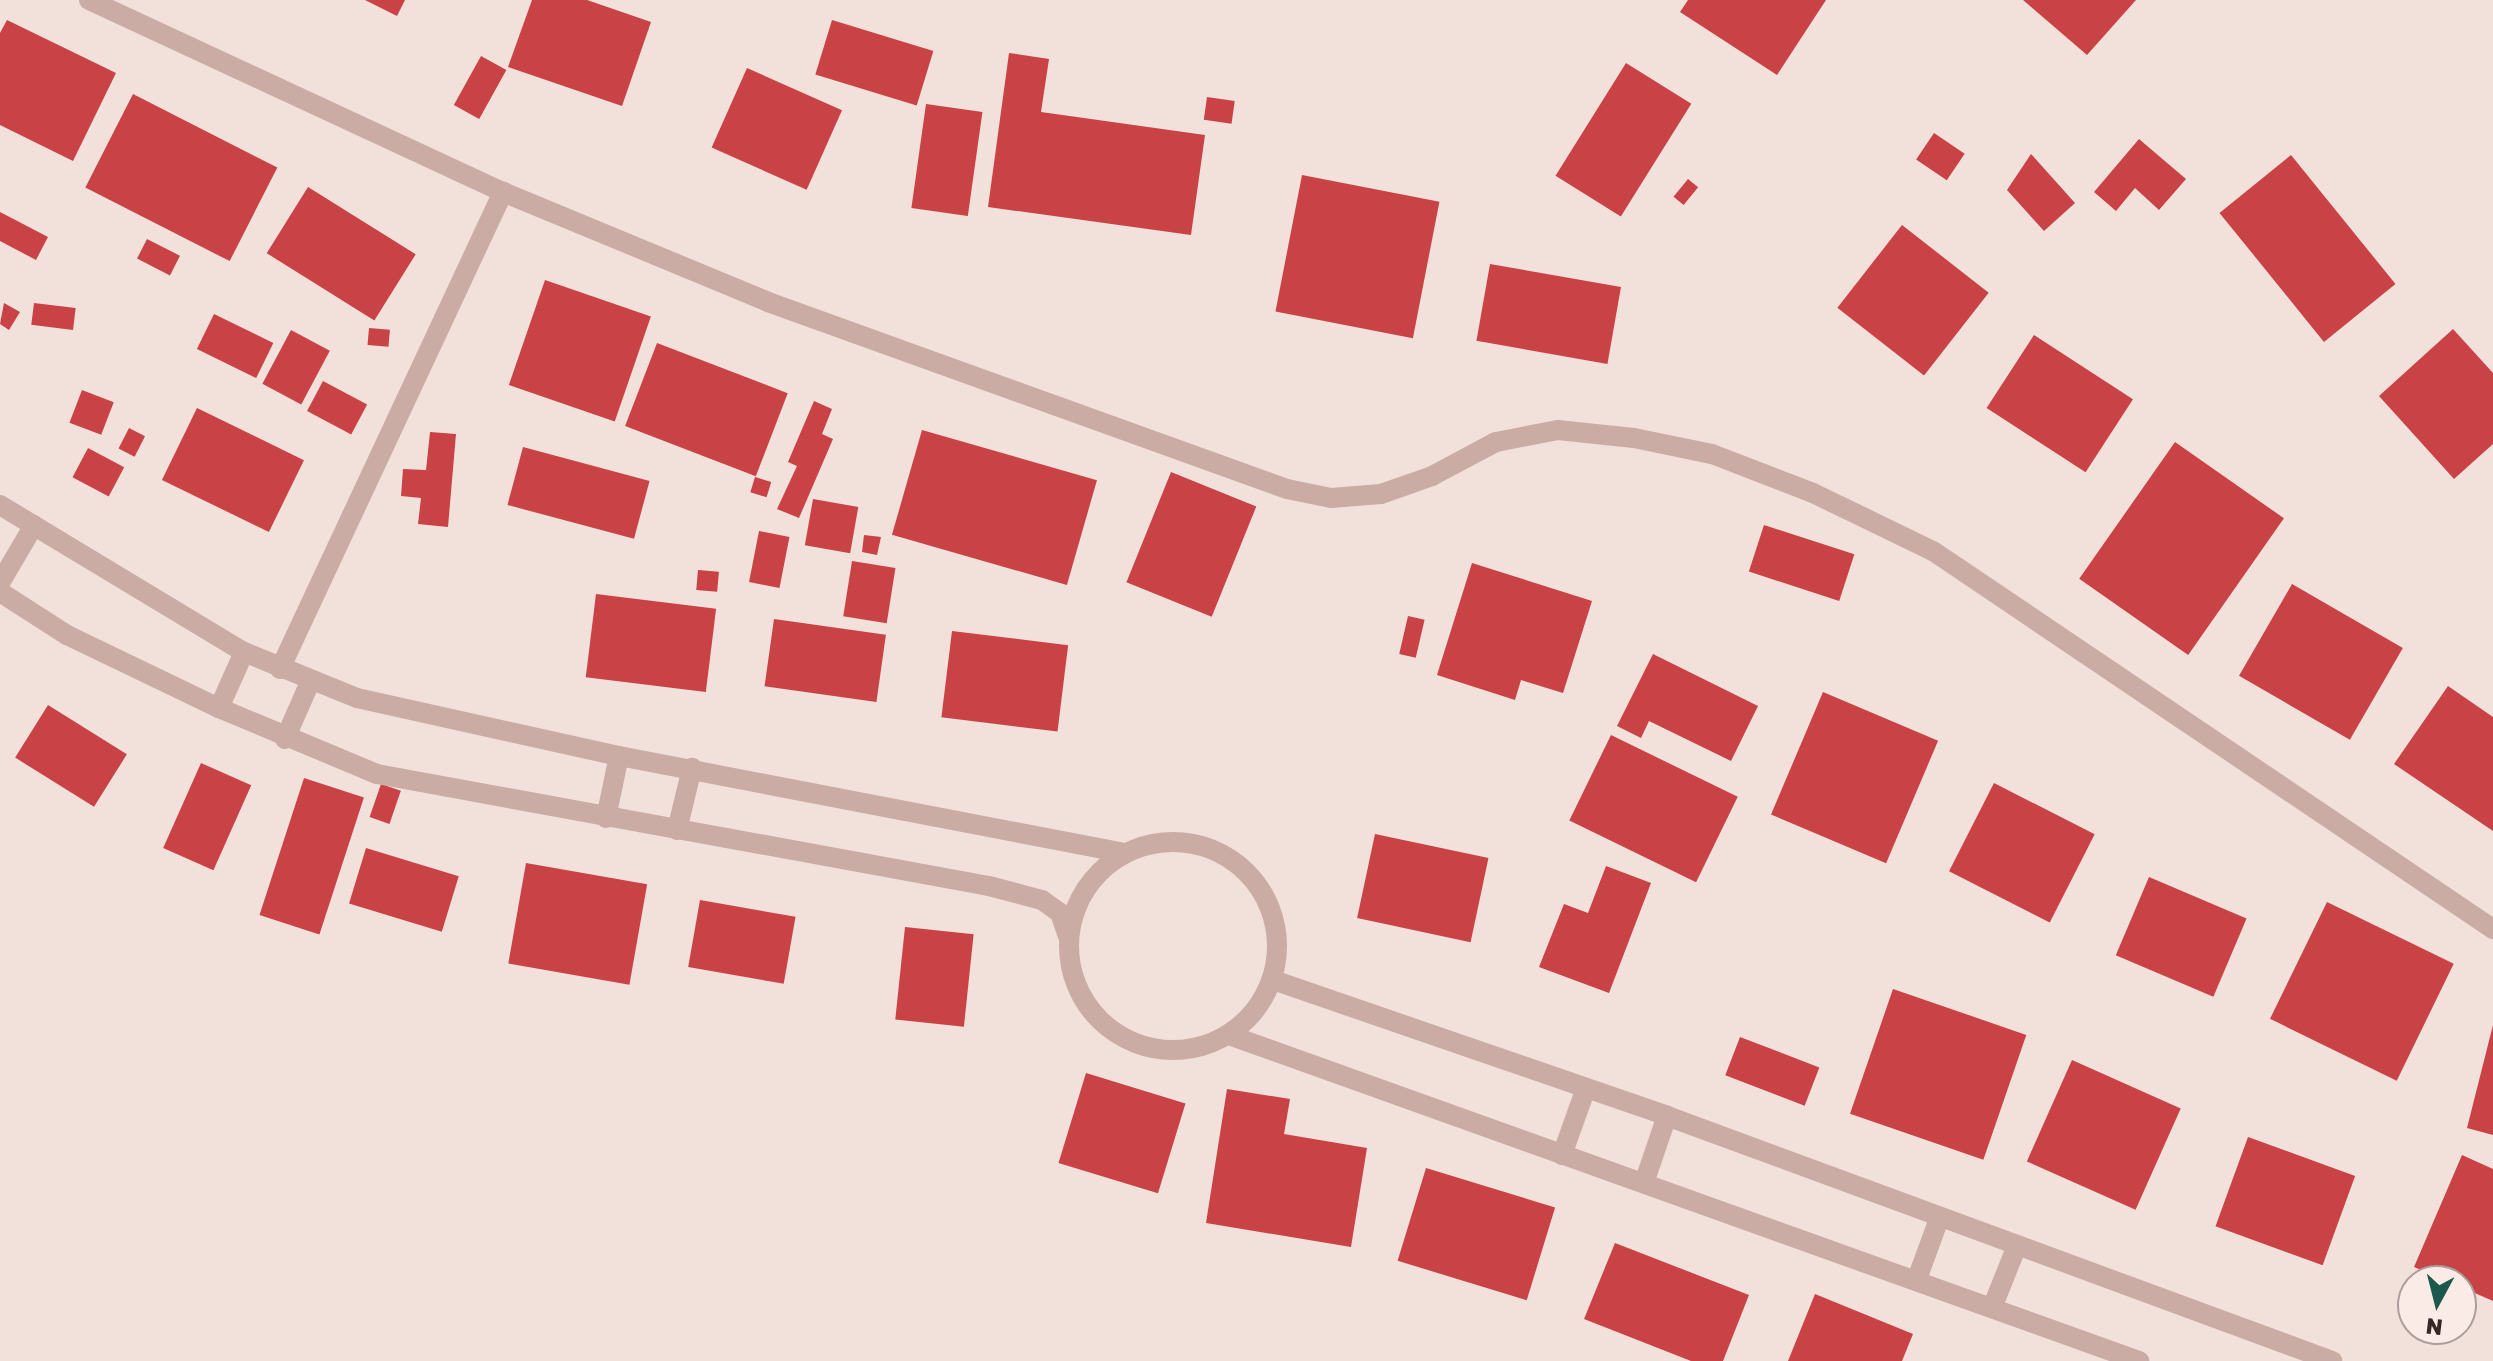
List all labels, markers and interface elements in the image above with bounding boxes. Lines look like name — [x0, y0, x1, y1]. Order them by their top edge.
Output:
north arrow — [2397, 1265, 2477, 1345]
text: N — [2424, 1313, 2444, 1342]

